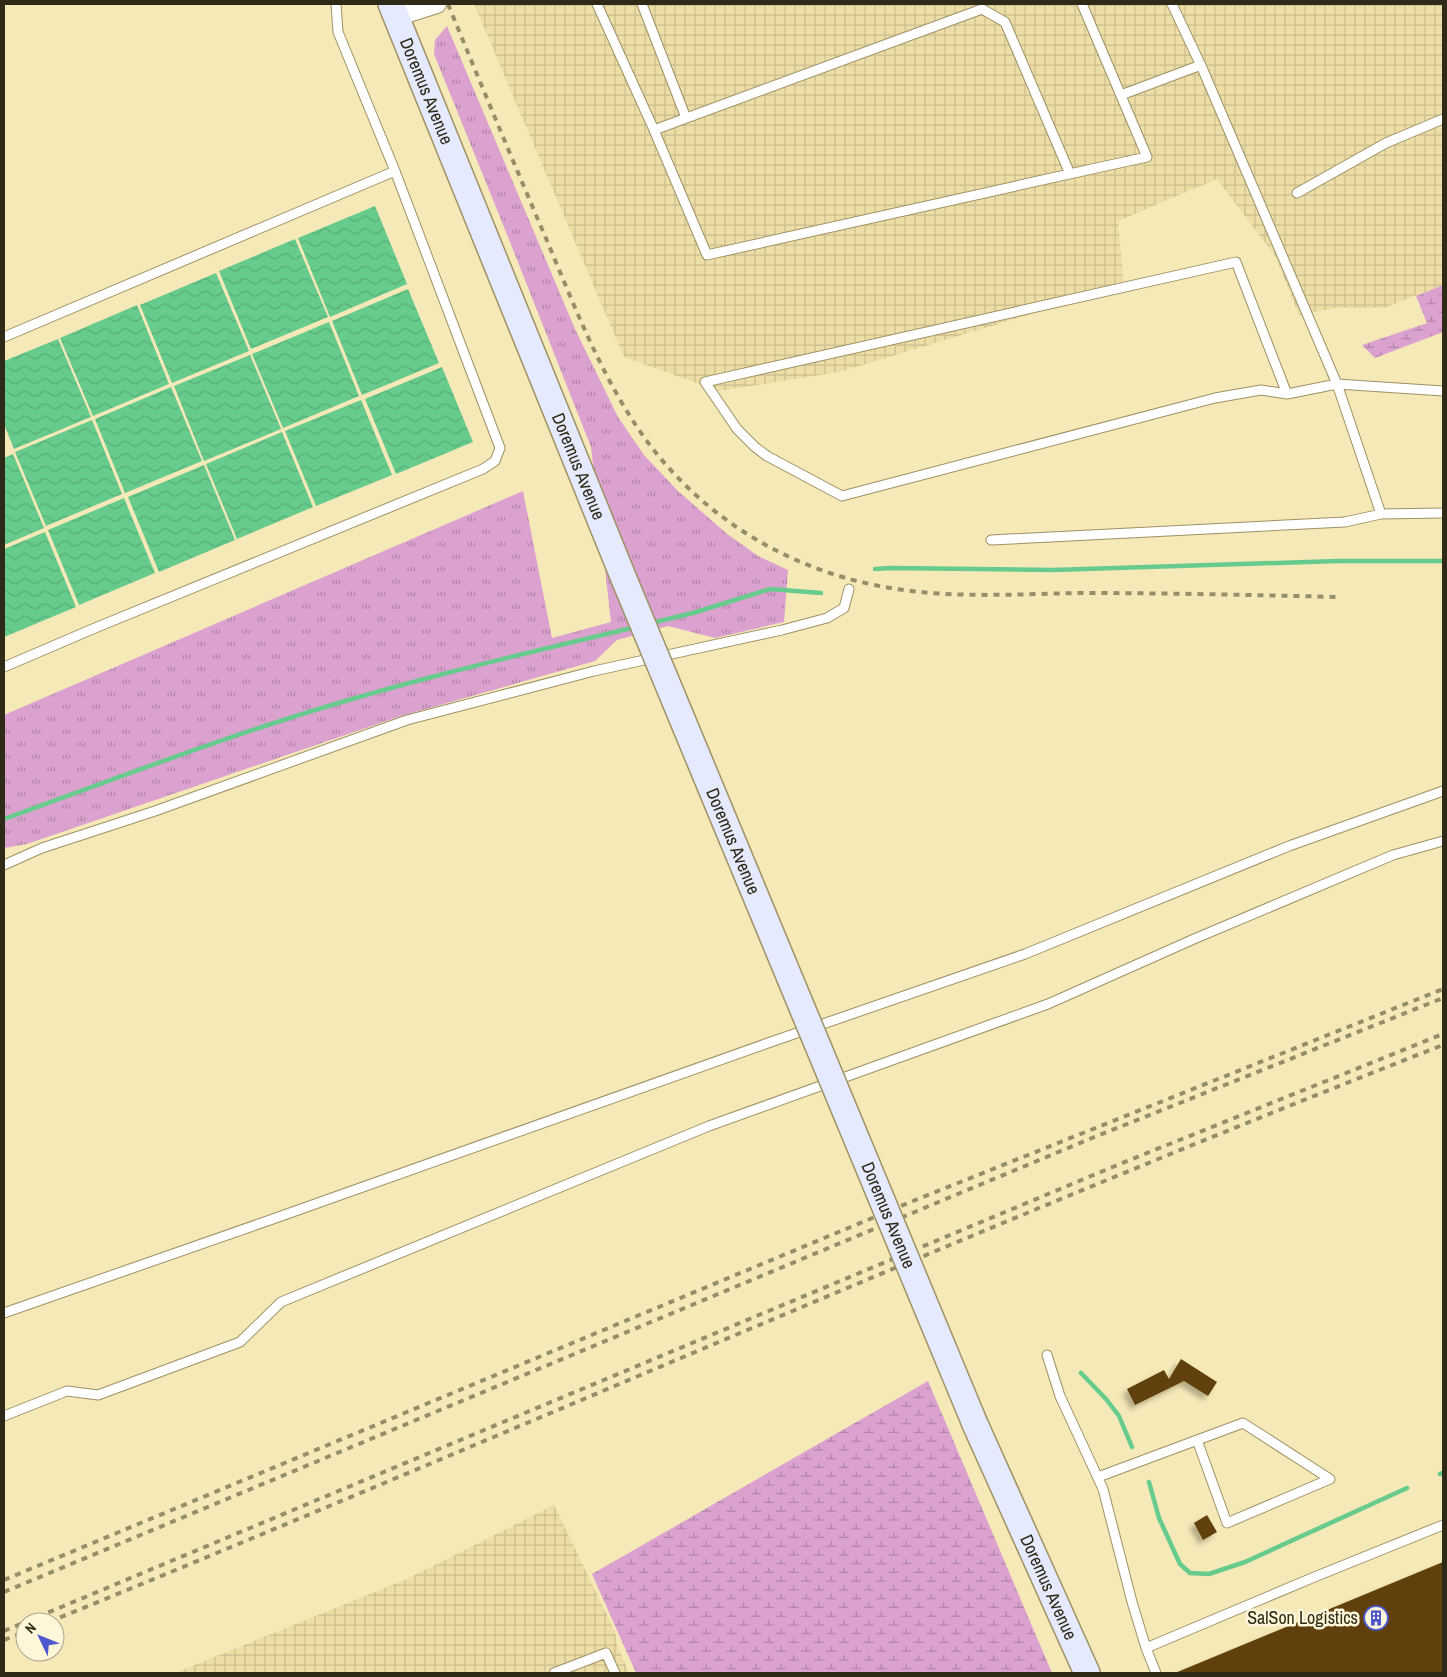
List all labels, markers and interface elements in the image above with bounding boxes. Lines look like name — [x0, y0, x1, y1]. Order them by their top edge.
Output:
street label: Doremus Avenue — [394, 34, 460, 148]
street label: Doremus Avenue — [546, 409, 612, 523]
street label: Doremus Avenue — [700, 784, 767, 898]
street label: Doremus Avenue — [856, 1158, 922, 1272]
street label: Doremus Avenue — [1014, 1530, 1083, 1644]
place label: SalSon Logistics — [1247, 1605, 1358, 1630]
building icon: SalSon Logistics — [1363, 1605, 1389, 1631]
north arrow — [15, 1612, 65, 1662]
text: N — [21, 1619, 40, 1637]

